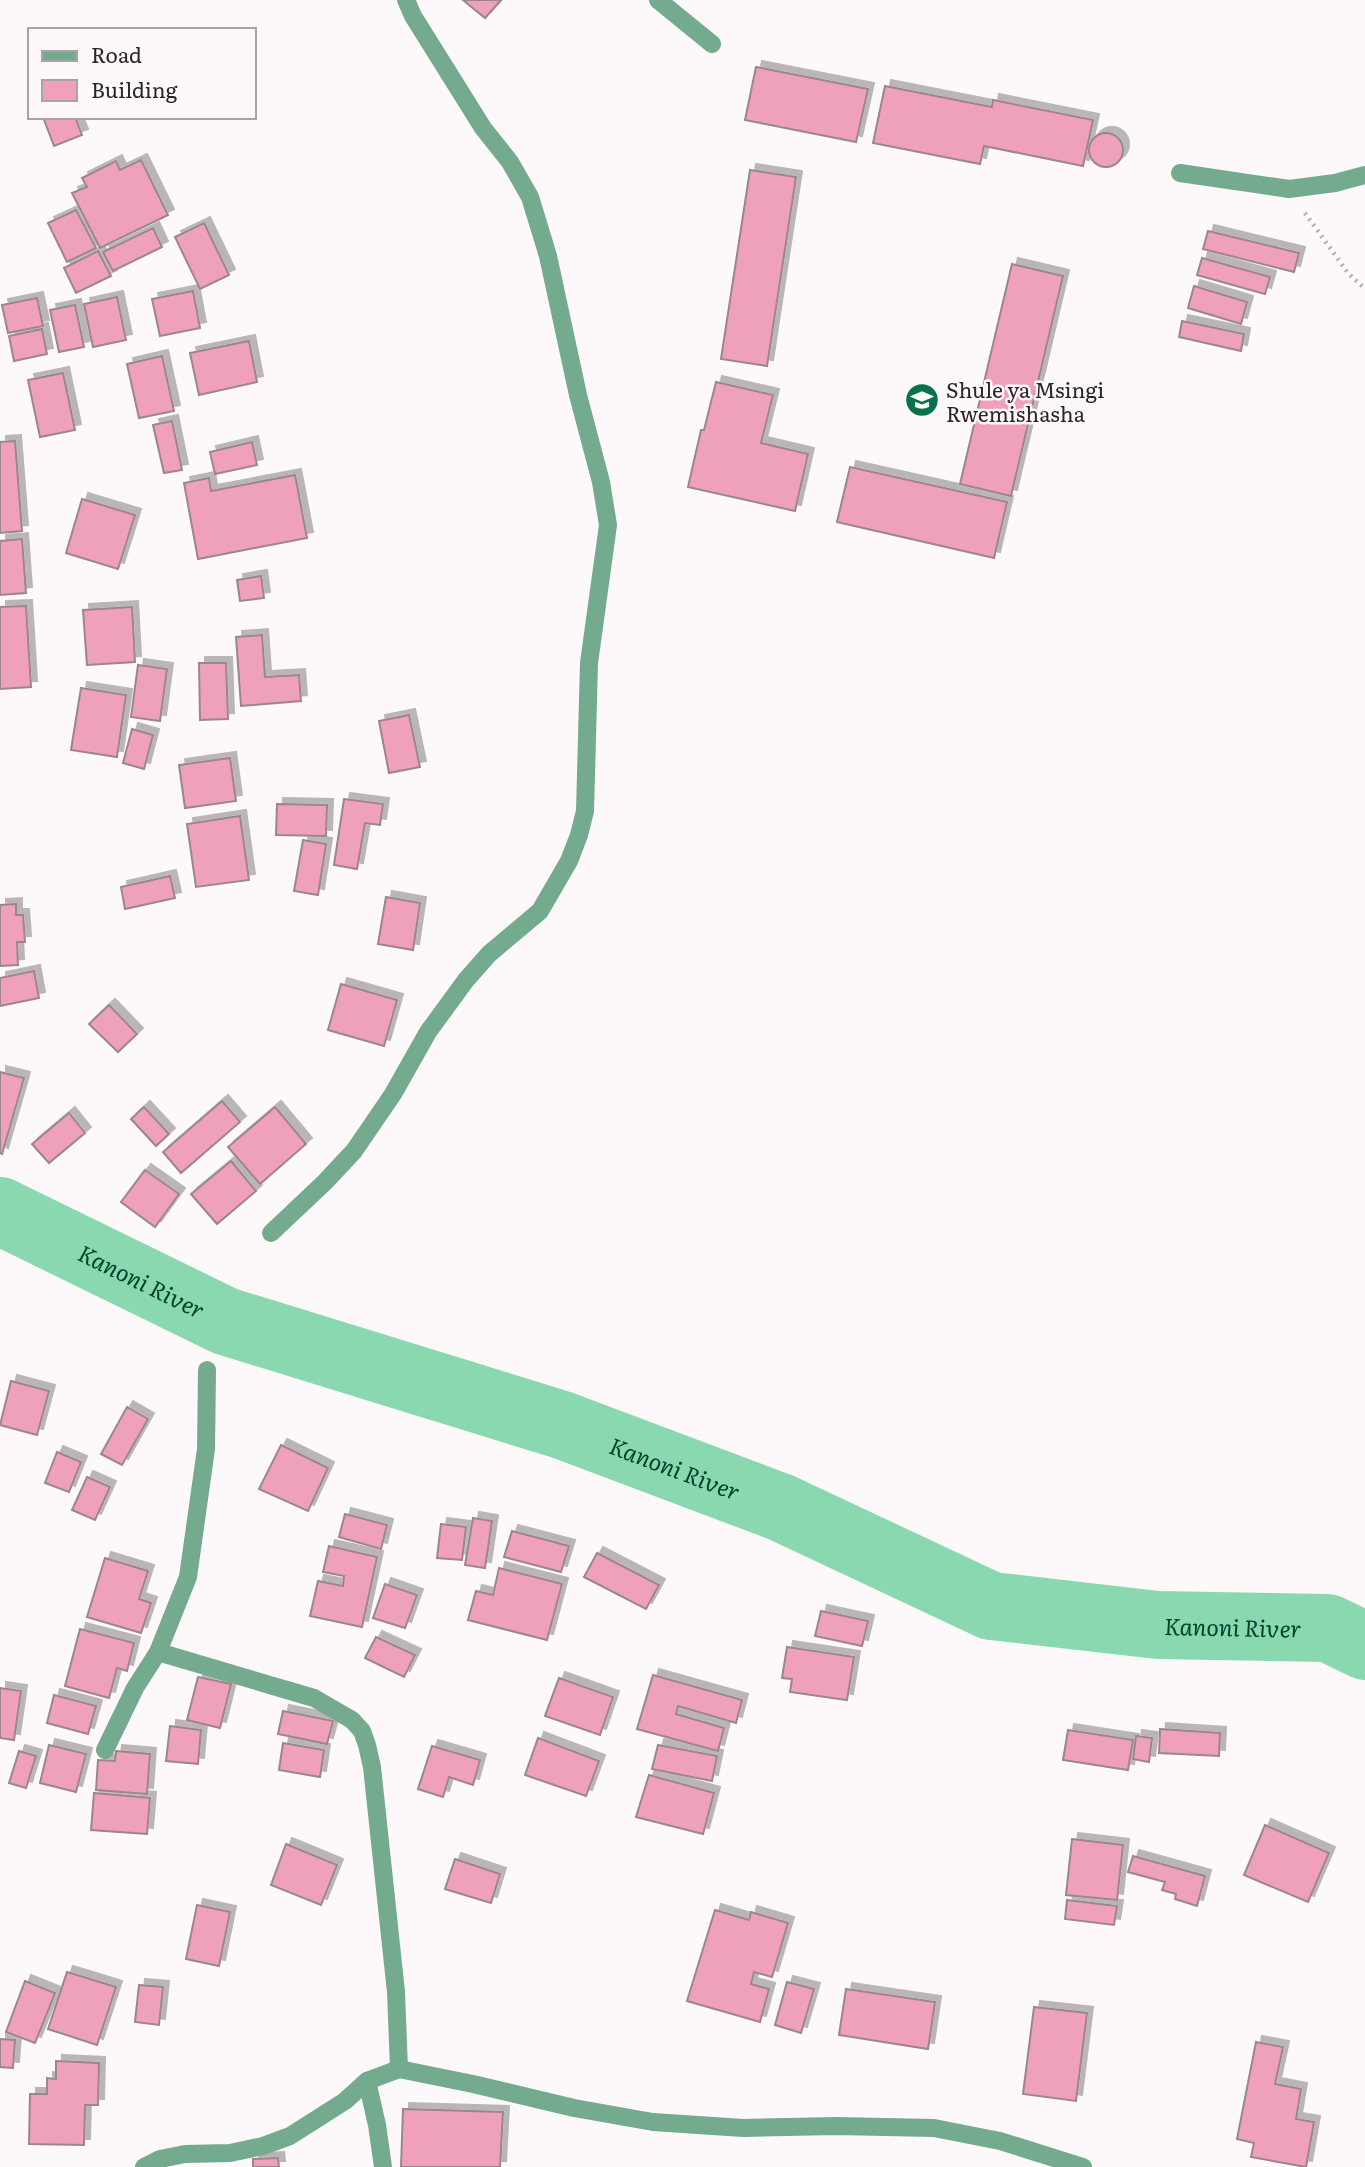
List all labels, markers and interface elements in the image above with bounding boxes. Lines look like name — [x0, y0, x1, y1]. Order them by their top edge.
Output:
legend — [28, 28, 256, 119]
text: Road — [91, 38, 142, 69]
text: Building — [91, 73, 178, 104]
place label: Shule ya Msingi Rwemishasha — [946, 373, 1104, 428]
school or university icon: Shule ya Msingi Rwemishasha — [903, 381, 941, 419]
water label: Kanoni River — [73, 1235, 211, 1326]
water label: Kanoni River — [605, 1428, 745, 1508]
water label: Kanoni River — [1164, 1608, 1302, 1645]

